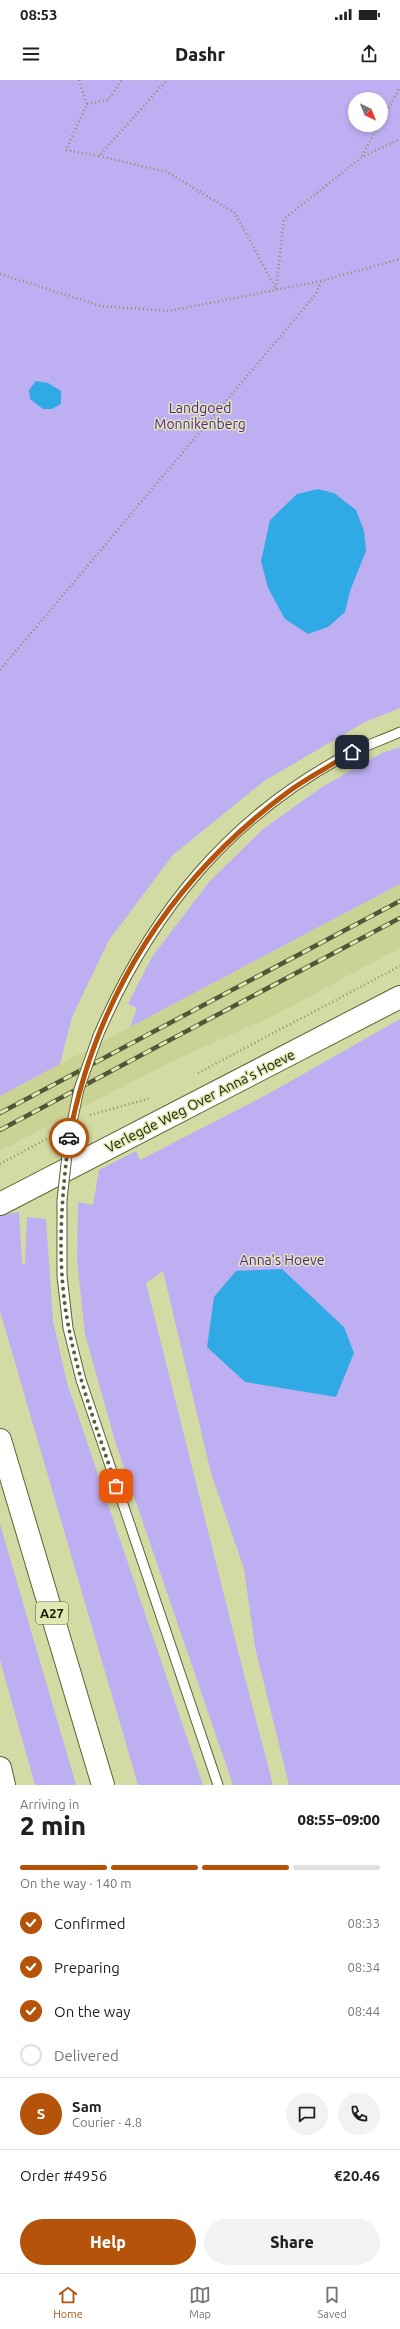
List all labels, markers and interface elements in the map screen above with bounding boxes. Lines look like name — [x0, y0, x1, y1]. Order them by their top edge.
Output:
text: 08:53 — [20, 6, 58, 23]
icon: menu — [20, 43, 42, 65]
icon: share — [358, 43, 380, 65]
text: Dashr — [175, 44, 225, 64]
north arrow — [348, 92, 388, 132]
map controls — [348, 92, 388, 132]
park label: Landgoed Monnikenberg — [154, 400, 246, 432]
pin — [335, 735, 369, 769]
icon: home — [341, 741, 363, 763]
street label: Verlegde Weg Over Anna's Hoeve — [103, 1046, 297, 1156]
courier — [49, 1118, 89, 1158]
icon: car — [58, 1127, 80, 1149]
park label: Anna's Hoeve — [240, 1252, 324, 1268]
pin — [99, 1469, 133, 1503]
icon: bag — [105, 1475, 127, 1497]
road number: A27 — [36, 1602, 68, 1624]
text: Arriving in — [20, 1797, 79, 1811]
text: 2 min — [20, 1811, 86, 1840]
text: 08:55–09:00 — [297, 1811, 380, 1828]
text: On the way · 140 m — [20, 1876, 132, 1890]
icon: check — [20, 1912, 42, 1934]
text: Confirmed — [54, 1915, 126, 1932]
text: 08:33 — [347, 1916, 380, 1930]
icon: check — [20, 1956, 42, 1978]
text: Preparing — [54, 1959, 120, 1976]
text: 08:34 — [347, 1960, 380, 1974]
icon: check — [20, 2000, 42, 2022]
text: On the way — [54, 2003, 130, 2020]
text: 08:44 — [347, 2004, 380, 2018]
text: Delivered — [54, 2047, 119, 2064]
button: chat — [286, 2093, 328, 2135]
button: phone — [338, 2093, 380, 2135]
text: Sam — [72, 2098, 102, 2115]
text: S — [37, 2105, 45, 2122]
text: Courier · 4.8 — [72, 2115, 142, 2129]
text: Order #4956 — [20, 2167, 107, 2184]
text: €20.46 — [334, 2167, 380, 2184]
button: Help — [20, 2219, 196, 2265]
button: Share — [204, 2219, 380, 2265]
tab: Home — [53, 2284, 83, 2320]
tab: Map — [189, 2284, 211, 2320]
tab: Saved — [318, 2284, 347, 2320]

